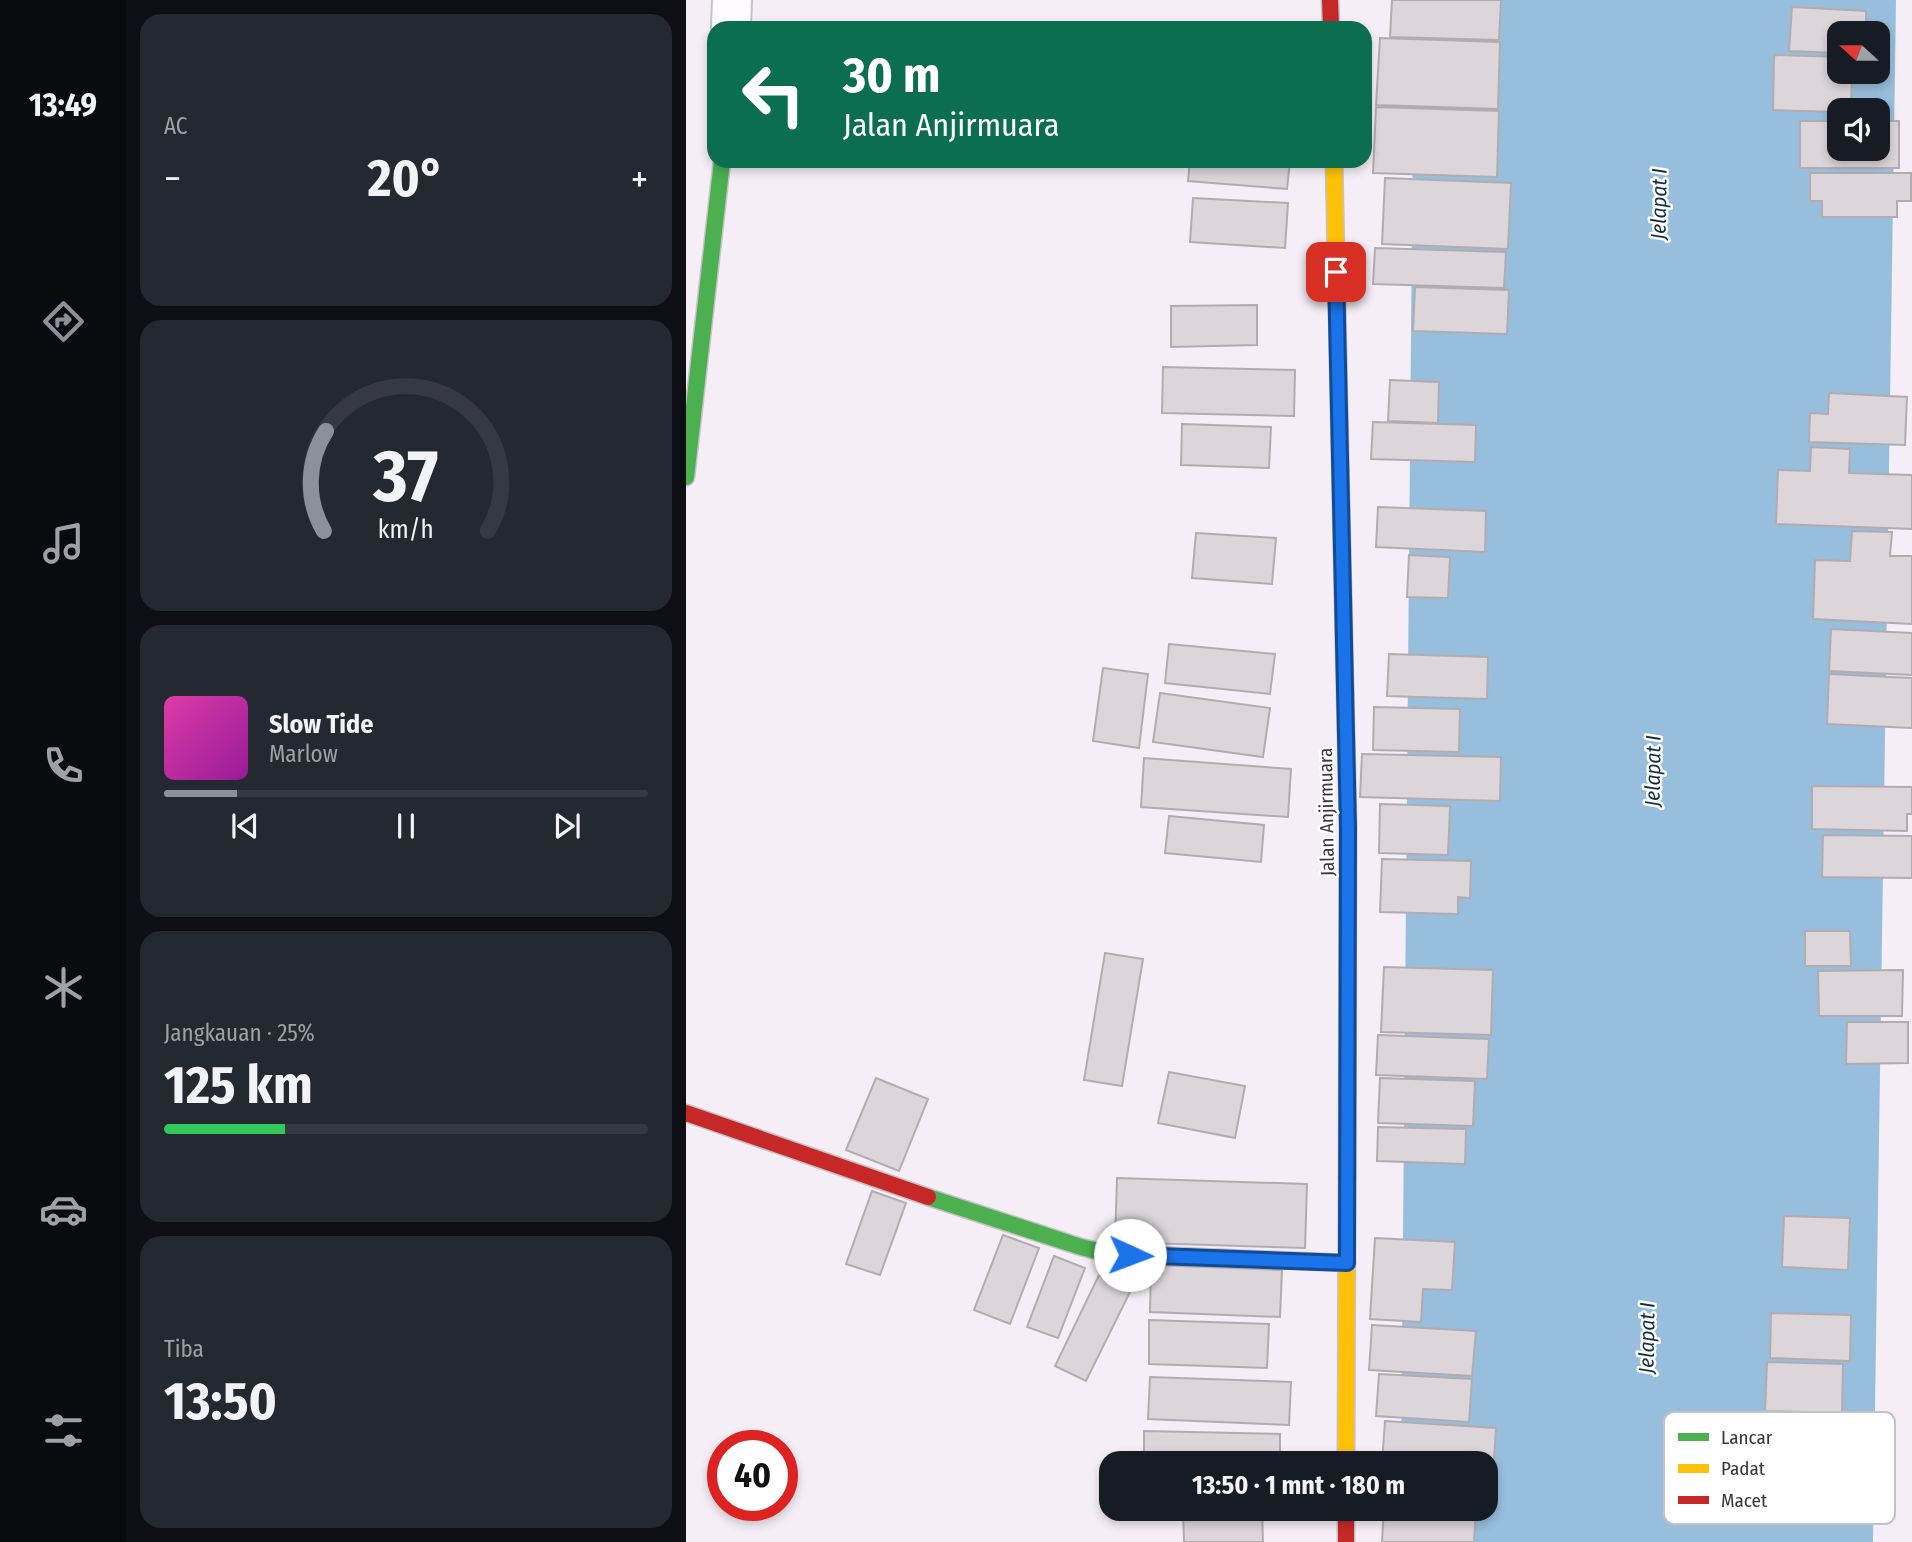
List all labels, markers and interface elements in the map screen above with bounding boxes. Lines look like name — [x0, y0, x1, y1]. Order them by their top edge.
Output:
north arrow — [1827, 21, 1890, 84]
map controls — [1827, 21, 1890, 161]
text: 30 m — [843, 46, 941, 105]
icon: left — [728, 49, 819, 140]
text: 13:49 — [29, 86, 97, 124]
button: sound — [1827, 98, 1890, 161]
text: Jalan Anjirmuara — [843, 106, 1059, 144]
text: AC — [164, 112, 188, 140]
text: 20° — [368, 147, 444, 210]
text: − — [164, 156, 181, 202]
text: + — [631, 156, 648, 202]
water label: Jelapat I — [1645, 168, 1673, 241]
pin — [1306, 242, 1366, 302]
icon: arrive — [1317, 253, 1355, 291]
icon: directions — [39, 297, 88, 346]
text: 37 — [372, 434, 439, 521]
text: km/h — [378, 515, 434, 545]
icon: music — [39, 519, 88, 568]
text: Slow Tide — [269, 709, 373, 740]
water label: Jelapat I — [1639, 735, 1667, 808]
text: Marlow — [269, 740, 338, 768]
icon: phone — [39, 741, 88, 790]
street label: Jalan Anjirmuara — [1314, 748, 1339, 876]
icon: previous — [226, 807, 264, 845]
icon: pause — [387, 807, 425, 845]
icon: next — [548, 807, 586, 845]
icon: climate — [39, 963, 88, 1012]
text: Jangkauan · 25% — [164, 1019, 315, 1047]
text: 125 km — [164, 1054, 313, 1117]
icon: car — [39, 1185, 88, 1234]
position arrow — [1093, 1218, 1167, 1292]
water label: Jelapat I — [1633, 1302, 1661, 1375]
text: Tiba — [164, 1335, 204, 1363]
text: 13:50 — [164, 1370, 277, 1433]
icon: filters — [39, 1406, 88, 1455]
legend — [1664, 1412, 1895, 1524]
text: Lancar — [1721, 1426, 1773, 1449]
speed limit sign: 40 — [707, 1430, 798, 1521]
text: Padat — [1721, 1457, 1766, 1480]
text: 13:50 · 1 mnt · 180 m — [1192, 1470, 1405, 1501]
text: Macet — [1721, 1489, 1768, 1512]

